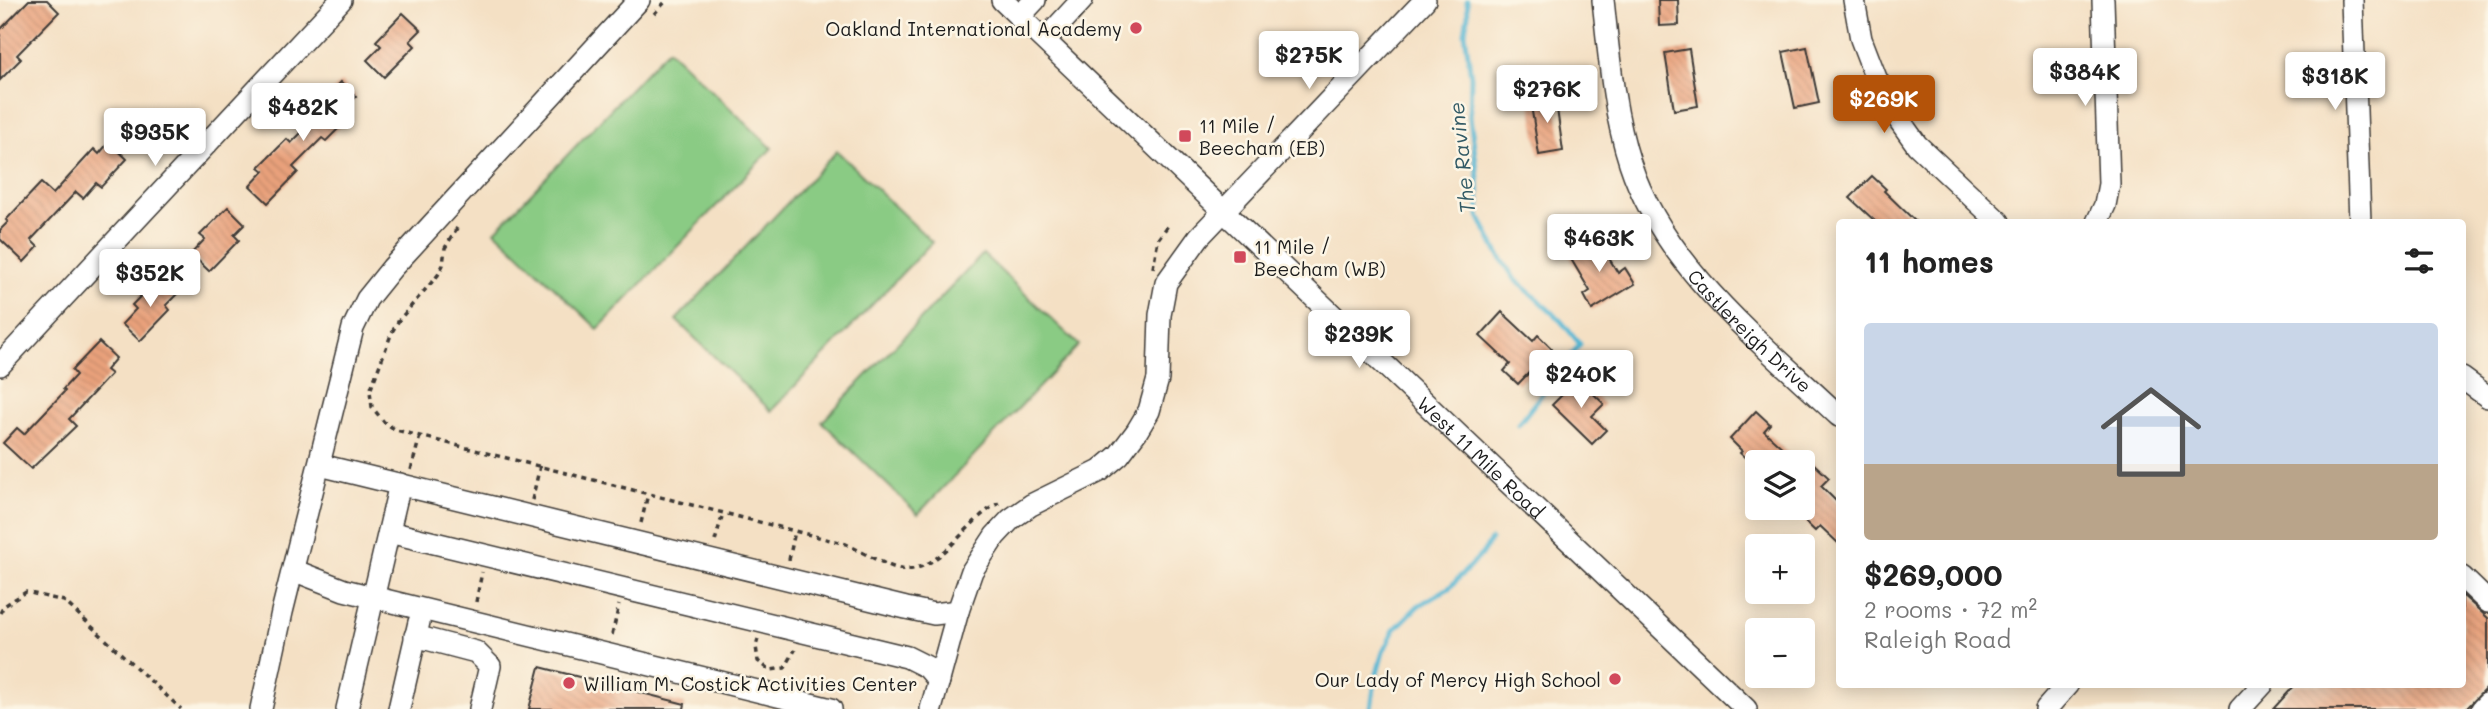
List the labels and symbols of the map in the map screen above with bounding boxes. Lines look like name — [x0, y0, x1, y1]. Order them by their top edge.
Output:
place label: Oakland International Academy — [825, 16, 1122, 41]
marker: Oakland International Academy — [1128, 20, 1144, 36]
pin: $275K — [1260, 32, 1358, 91]
pin: $384K — [2036, 48, 2134, 108]
pin: $318K — [2286, 52, 2384, 112]
pin: $276K — [1498, 66, 1596, 125]
pin: $269K — [1835, 76, 1933, 135]
pin: $482K — [254, 83, 352, 143]
water label: The Ravine — [1442, 101, 1480, 215]
pin: $935K — [106, 108, 204, 168]
place label: 11 Mile / Beecham (EB) — [1199, 113, 1325, 160]
marker: 11 Mile / Beecham (EB) — [1177, 128, 1193, 144]
pin: $463K — [1550, 215, 1648, 274]
place label: 11 Mile / Beecham (WB) — [1254, 234, 1386, 281]
marker: 11 Mile / Beecham (WB) — [1232, 249, 1248, 265]
pin: $352K — [101, 250, 199, 309]
street label: Castlereigh Drive — [1683, 264, 1817, 397]
pin: $239K — [1310, 310, 1408, 370]
pin: $240K — [1532, 350, 1630, 410]
street label: West 11 Mile Road — [1412, 390, 1550, 523]
place label: Our Lady of Mercy High School — [1315, 667, 1601, 692]
place label: William M. Costick Activities Center — [583, 671, 917, 696]
marker: Our Lady of Mercy High School — [1607, 671, 1623, 687]
marker: William M. Costick Activities Center — [561, 675, 577, 691]

